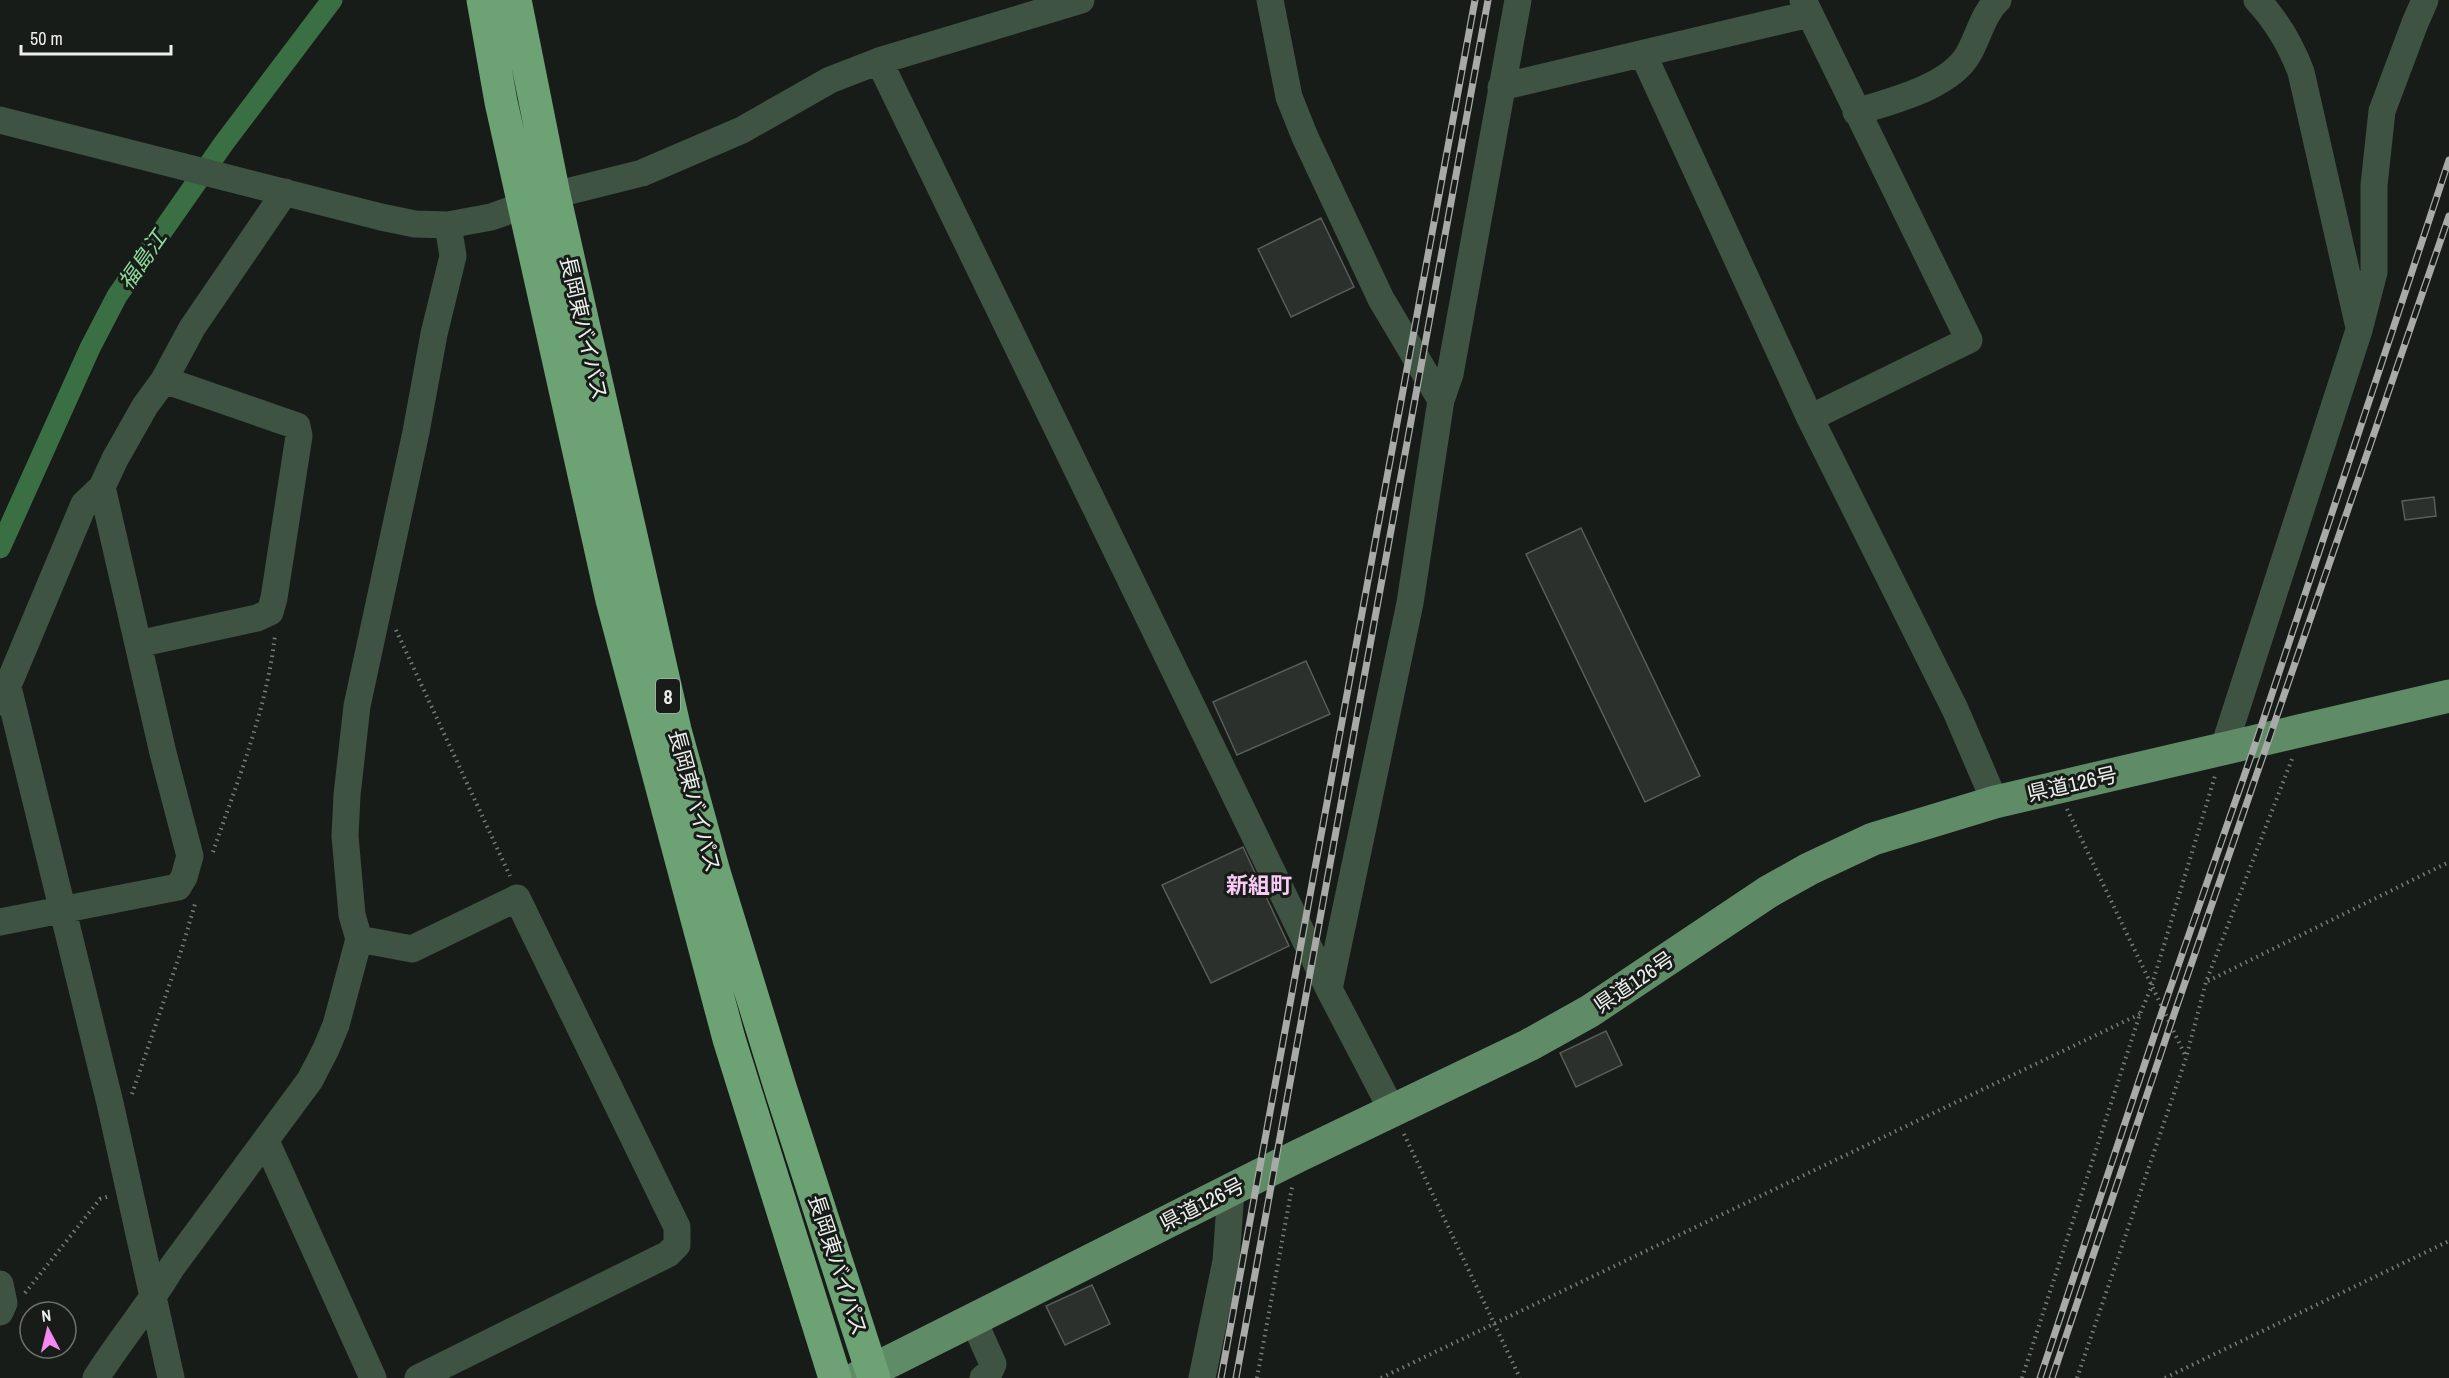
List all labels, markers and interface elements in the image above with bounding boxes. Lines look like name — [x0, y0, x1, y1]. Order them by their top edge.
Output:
scale bar — [21, 18, 171, 56]
text: 50 m — [30, 26, 63, 51]
water label: 福島江 — [111, 223, 174, 296]
street label: 長岡東バイパス — [553, 253, 615, 403]
road number: 8 — [656, 679, 680, 713]
street label: 長岡東バイパス — [662, 726, 728, 876]
street label: 県道126号 — [2024, 760, 2120, 808]
district label: 新組町 — [1226, 870, 1292, 900]
street label: 県道126号 — [1588, 944, 1680, 1020]
street label: 県道126号 — [1155, 1170, 1249, 1238]
street label: 長岡東バイパス — [802, 1191, 874, 1339]
north arrow — [18, 1300, 78, 1360]
text: N — [40, 1304, 52, 1327]

